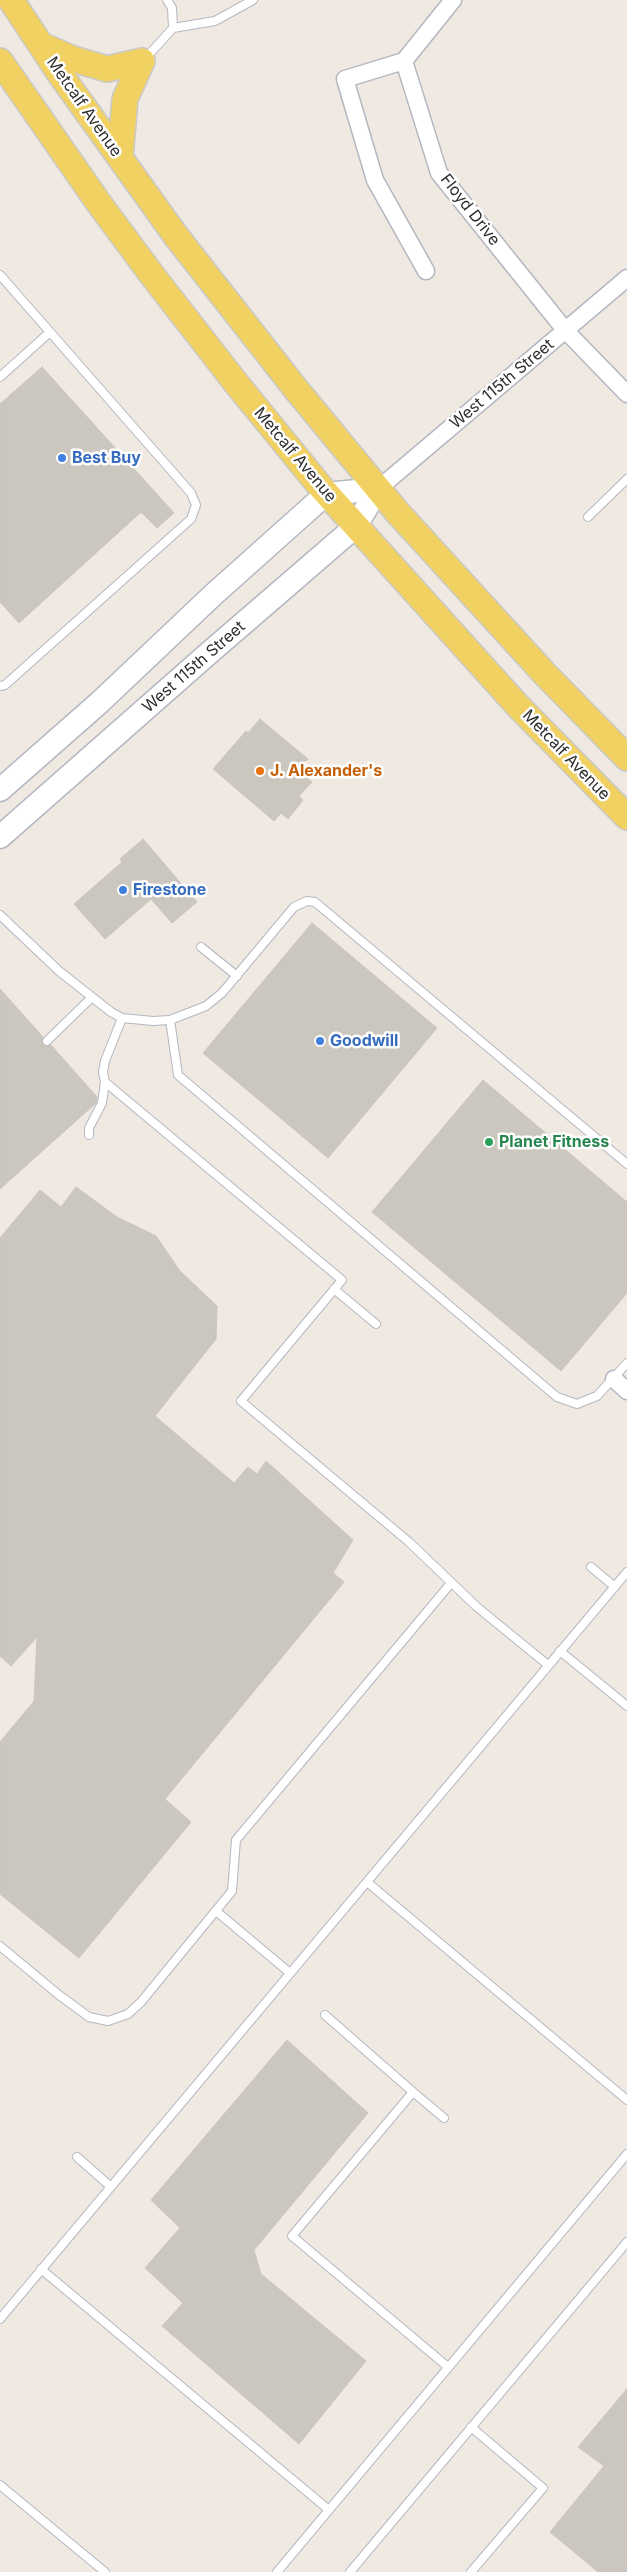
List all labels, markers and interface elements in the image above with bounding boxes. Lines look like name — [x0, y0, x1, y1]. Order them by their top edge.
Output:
street label: Metcalf Avenue — [42, 53, 126, 161]
street label: Floyd Drive — [436, 170, 504, 250]
street label: West 115th Street — [446, 335, 558, 433]
street label: Metcalf Avenue — [250, 404, 340, 506]
place label: Best Buy — [72, 448, 141, 468]
marker: Best Buy — [56, 452, 68, 464]
street label: West 115th Street — [139, 617, 249, 717]
street label: Metcalf Avenue — [518, 706, 614, 804]
place label: J. Alexander's — [270, 761, 382, 781]
marker: J. Alexander's — [254, 765, 266, 777]
place label: Firestone — [133, 880, 206, 900]
marker: Firestone — [117, 884, 129, 896]
place label: Goodwill — [330, 1031, 398, 1051]
marker: Goodwill — [314, 1035, 326, 1047]
place label: Planet Fitness — [499, 1132, 609, 1152]
marker: Planet Fitness — [483, 1136, 495, 1148]

